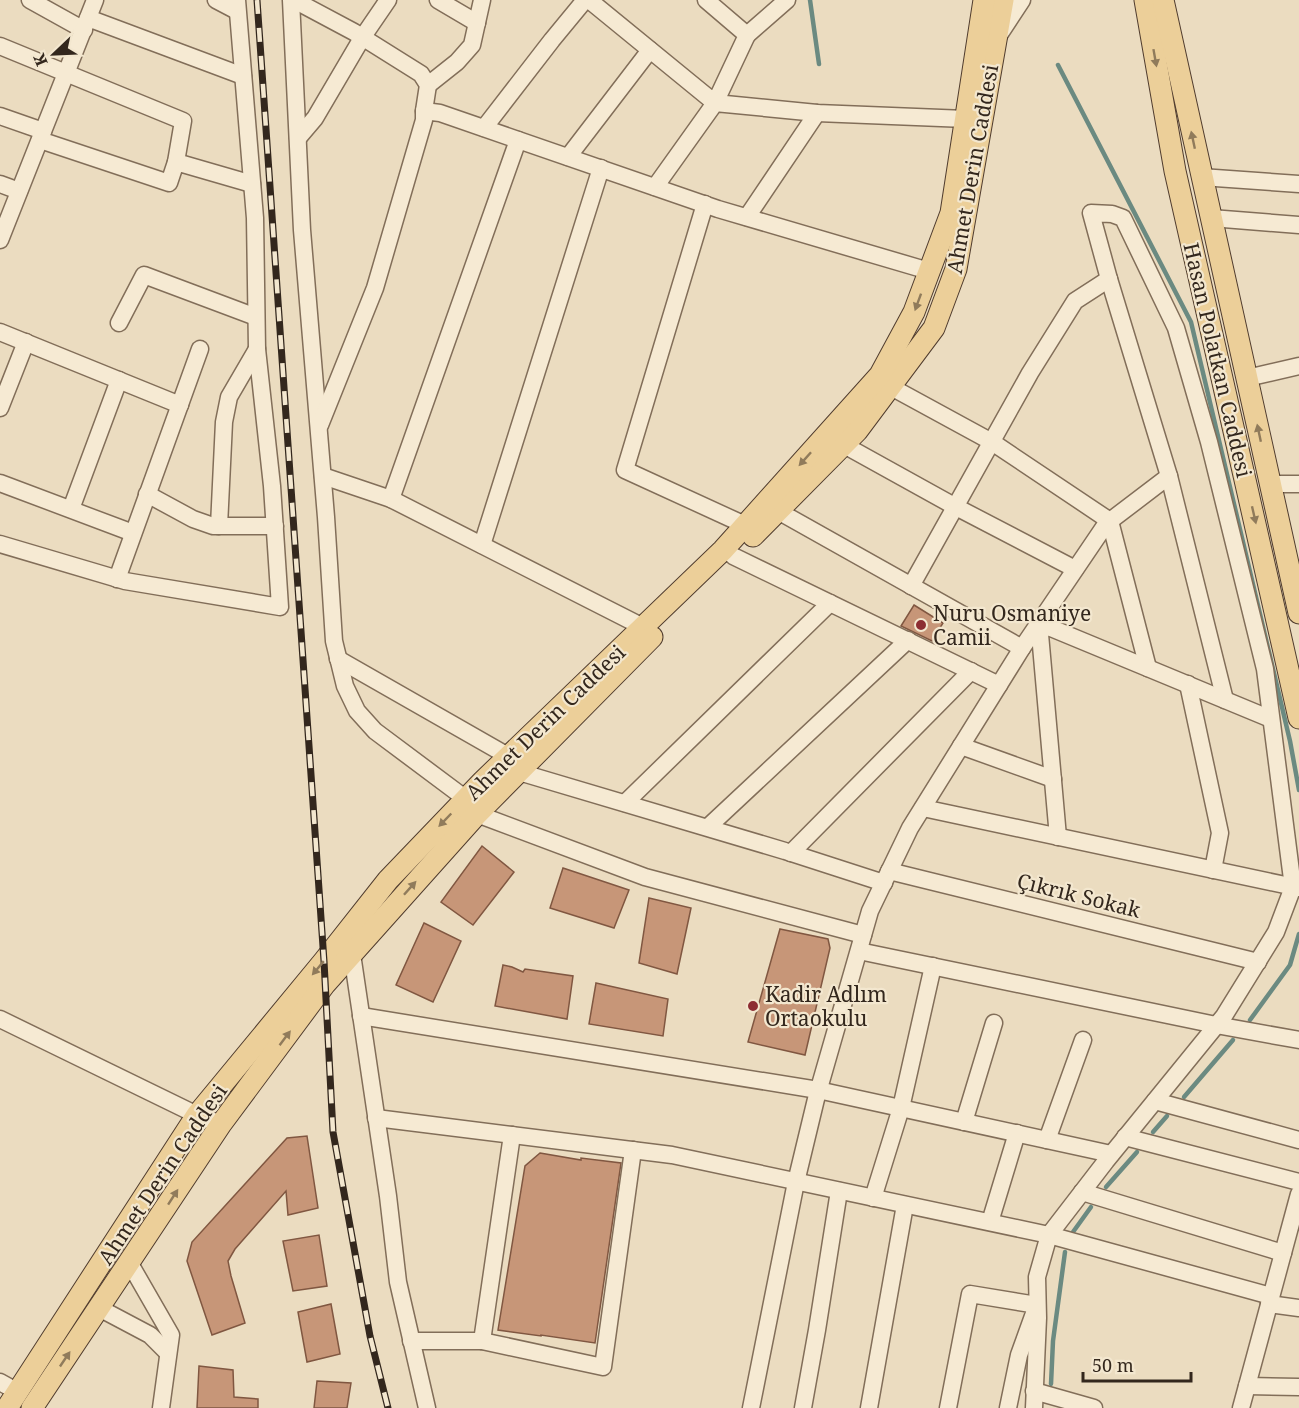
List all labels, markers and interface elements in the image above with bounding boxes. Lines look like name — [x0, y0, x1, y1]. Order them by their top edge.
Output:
north arrow — [24, 24, 84, 84]
one-way arrow — [1151, 48, 1160, 67]
text: K — [28, 50, 53, 70]
street label: Ahmet Derin Caddesi — [940, 62, 1004, 276]
one-way arrow — [1188, 130, 1197, 149]
street label: Hasan Polatkan Caddesi — [1177, 240, 1259, 481]
one-way arrow — [913, 293, 922, 311]
one-way arrow — [1254, 423, 1263, 442]
one-way arrow — [799, 451, 812, 466]
one-way arrow — [1249, 506, 1259, 524]
place label: Nuru Osmaniye Camii — [933, 599, 1091, 651]
marker: Nuru Osmaniye Camii — [914, 618, 928, 632]
street label: Ahmet Derin Caddesi — [459, 638, 631, 806]
one-way arrow — [439, 813, 453, 827]
street label: Çıkrık Sokak — [1014, 866, 1144, 924]
one-way arrow — [403, 881, 417, 896]
one-way arrow — [312, 960, 325, 976]
place label: Kadir Adlım Ortaokulu — [765, 980, 887, 1032]
marker: Kadir Adlım Ortaokulu — [746, 999, 760, 1013]
one-way arrow — [279, 1030, 291, 1046]
street label: Ahmet Derin Caddesi — [91, 1078, 233, 1270]
one-way arrow — [167, 1188, 178, 1205]
scale bar — [1083, 1345, 1191, 1383]
one-way arrow — [59, 1352, 71, 1368]
text: 50 m — [1092, 1353, 1134, 1377]

